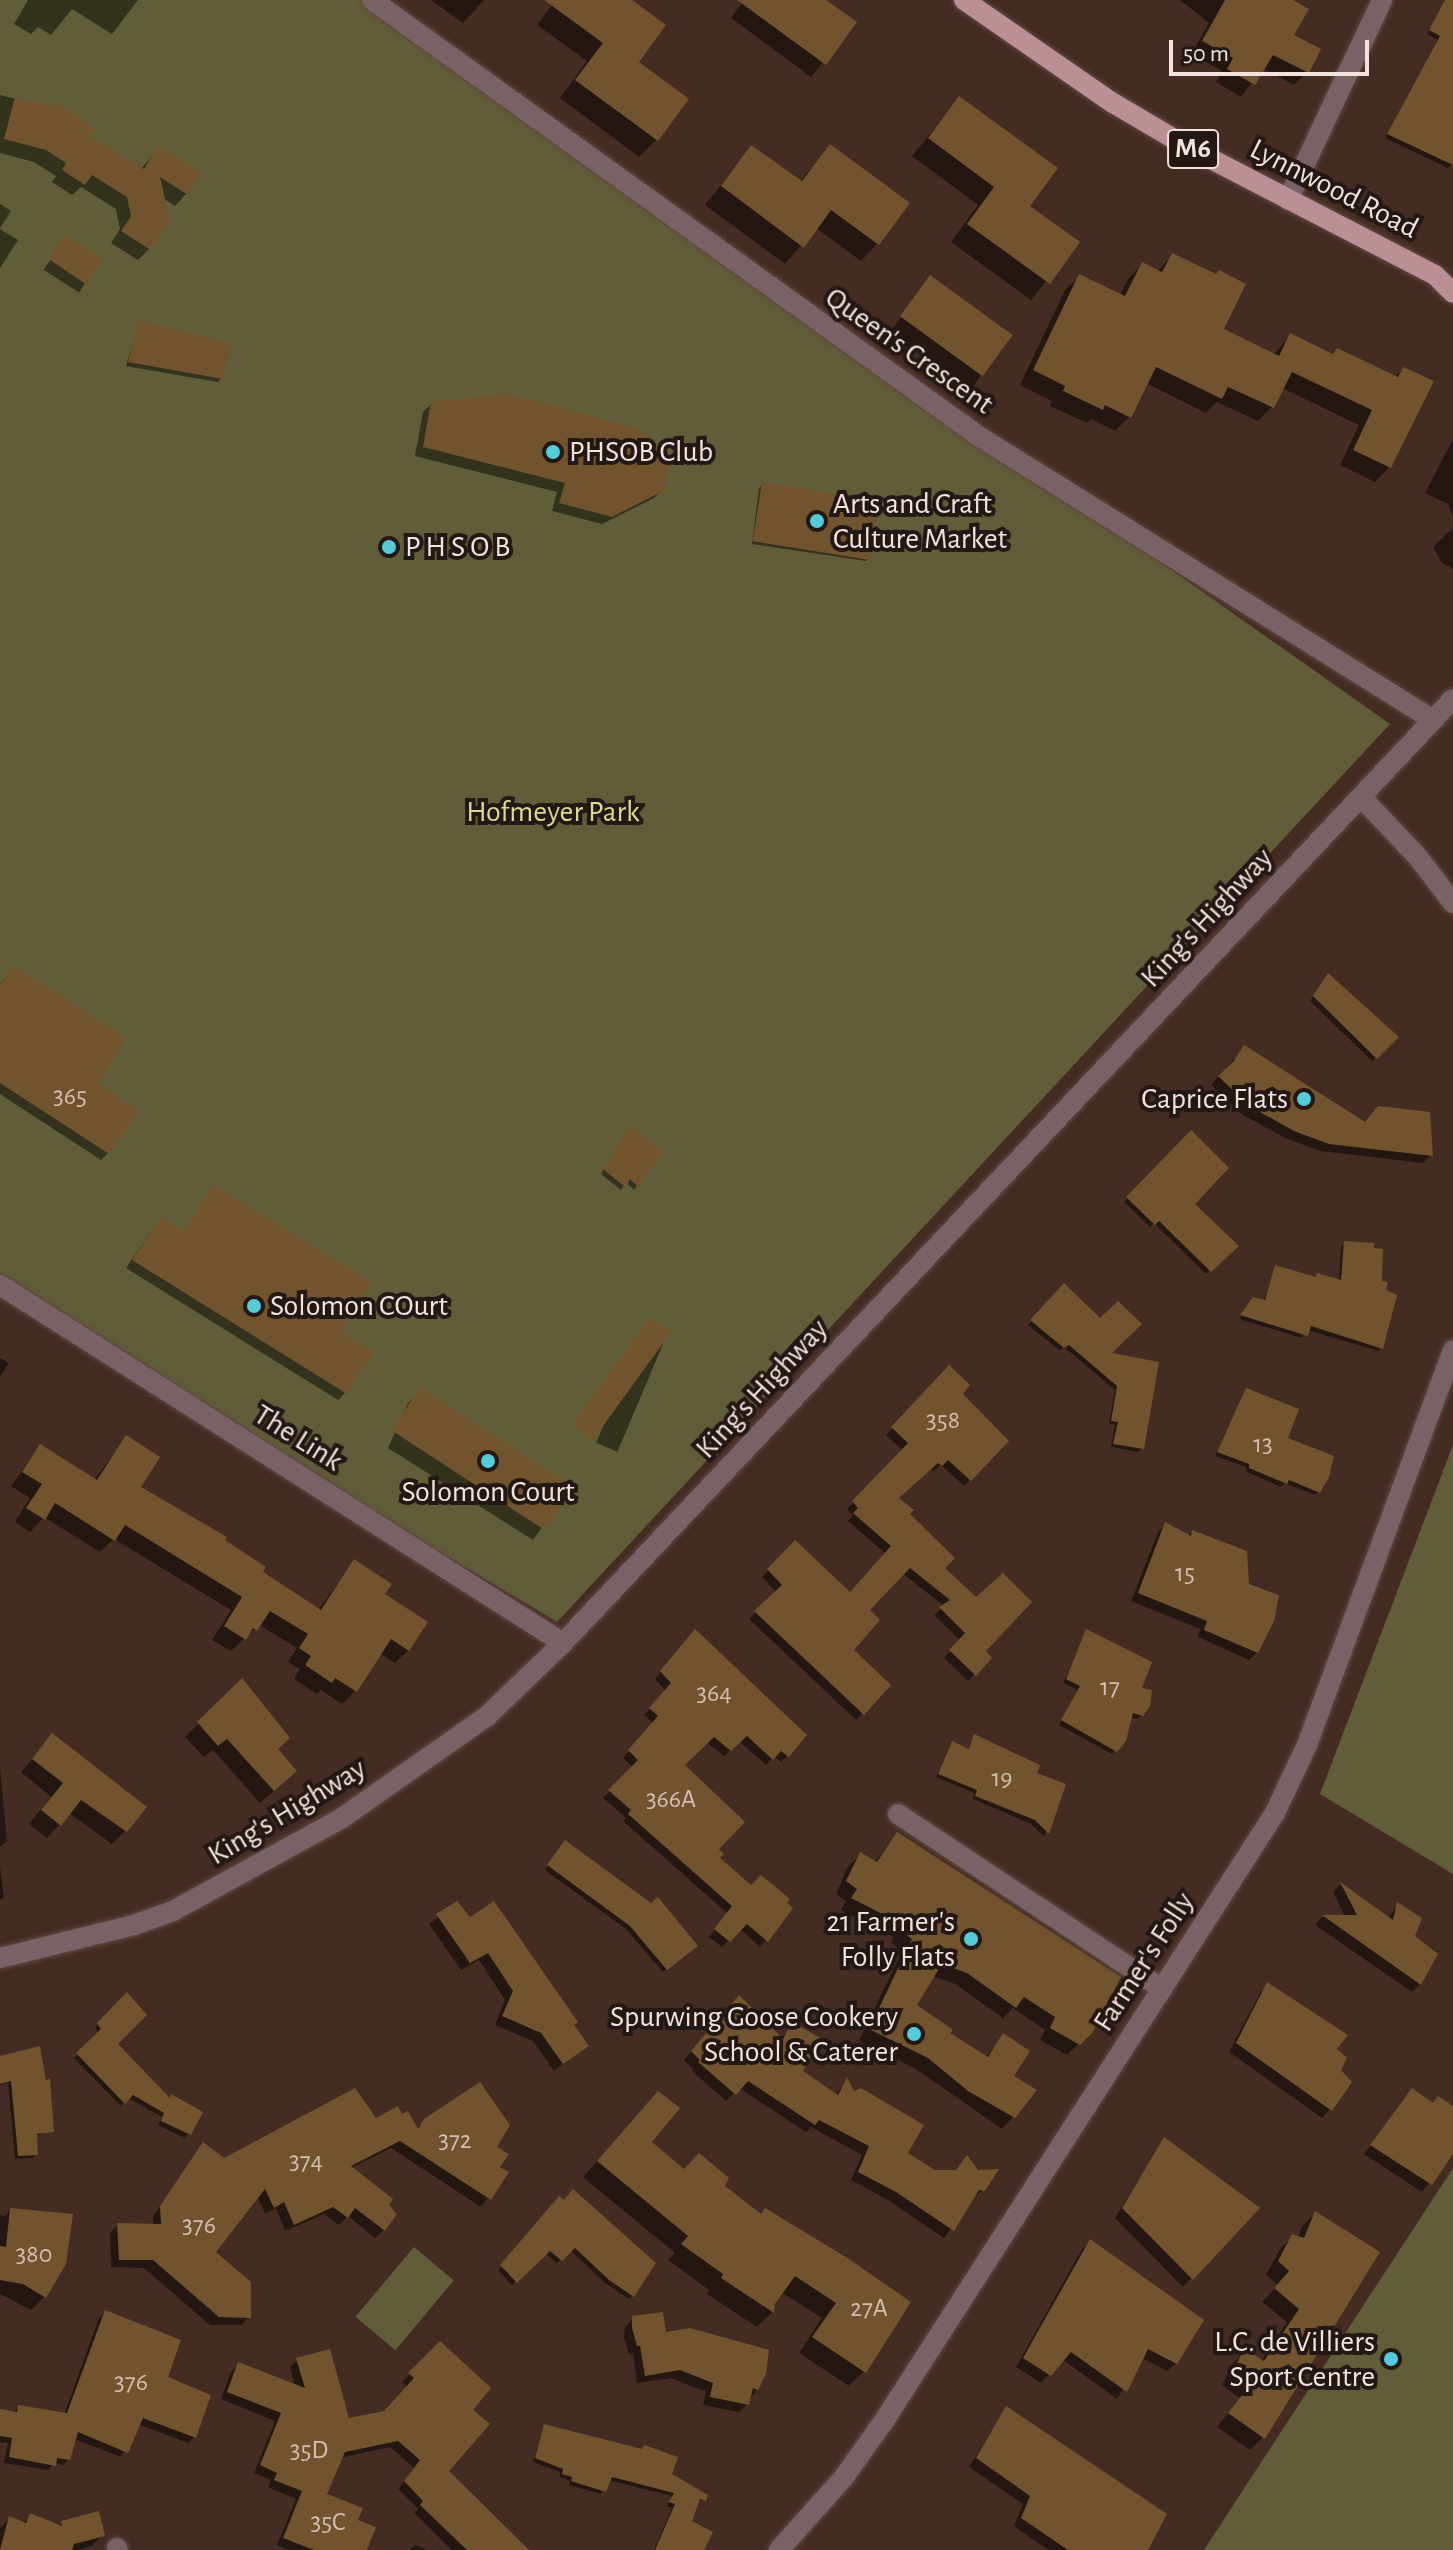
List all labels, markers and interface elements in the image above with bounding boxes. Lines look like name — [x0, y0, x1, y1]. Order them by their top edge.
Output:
scale bar — [1173, 24, 1373, 74]
text: 50 m — [1183, 42, 1229, 66]
road number: M6 — [1167, 125, 1219, 173]
street label: Lynnwood Road — [1244, 131, 1424, 247]
street label: Queen's Crescent — [818, 280, 1000, 422]
place label: PHSOB Club — [569, 434, 713, 470]
marker: PHSOB Club — [544, 443, 562, 461]
place label: Arts and Craft Culture Market — [833, 486, 1007, 556]
marker: Arts and Craft Culture Market — [808, 512, 826, 530]
place label: P H S O B — [405, 529, 510, 565]
marker: P H S O B — [380, 538, 398, 556]
park label: Hofmeyer Park — [466, 794, 640, 830]
street label: King's Highway — [1133, 841, 1281, 995]
house number: 365 — [53, 1081, 87, 1113]
place label: Caprice Flats — [1141, 1081, 1288, 1117]
marker: Caprice Flats — [1295, 1090, 1313, 1108]
place label: Solomon COurt — [270, 1288, 448, 1324]
marker: Solomon COurt — [245, 1297, 263, 1315]
street label: King's Highway — [688, 1312, 836, 1466]
street label: The Link — [247, 1397, 349, 1479]
house number: 358 — [926, 1405, 960, 1437]
house number: 13 — [1253, 1429, 1273, 1461]
marker: Solomon Court — [479, 1452, 497, 1470]
place label: Solomon Court — [402, 1474, 574, 1510]
house number: 15 — [1175, 1558, 1195, 1590]
house number: 17 — [1100, 1672, 1120, 1704]
house number: 364 — [696, 1678, 732, 1710]
street label: King's Highway — [202, 1751, 372, 1873]
house number: 19 — [991, 1763, 1013, 1795]
house number: 366A — [646, 1784, 696, 1816]
street label: Farmer's Folly — [1086, 1886, 1202, 2038]
place label: 21 Farmer's Folly Flats — [826, 1904, 955, 1974]
marker: 21 Farmer's Folly Flats — [962, 1930, 980, 1948]
place label: Spurwing Goose Cookery School & Caterer — [610, 1999, 898, 2070]
marker: Spurwing Goose Cookery School & Caterer — [905, 2025, 923, 2043]
house number: 372 — [438, 2125, 472, 2157]
house number: 374 — [289, 2146, 323, 2178]
house number: 376 — [182, 2210, 216, 2242]
house number: 380 — [16, 2239, 52, 2271]
house number: 27A — [850, 2293, 888, 2325]
place label: L.C. de Villiers Sport Centre — [1214, 2324, 1375, 2394]
marker: L.C. de Villiers Sport Centre — [1382, 2350, 1400, 2368]
house number: 376 — [114, 2367, 148, 2399]
house number: 35D — [290, 2435, 328, 2467]
house number: 35C — [310, 2507, 346, 2539]

